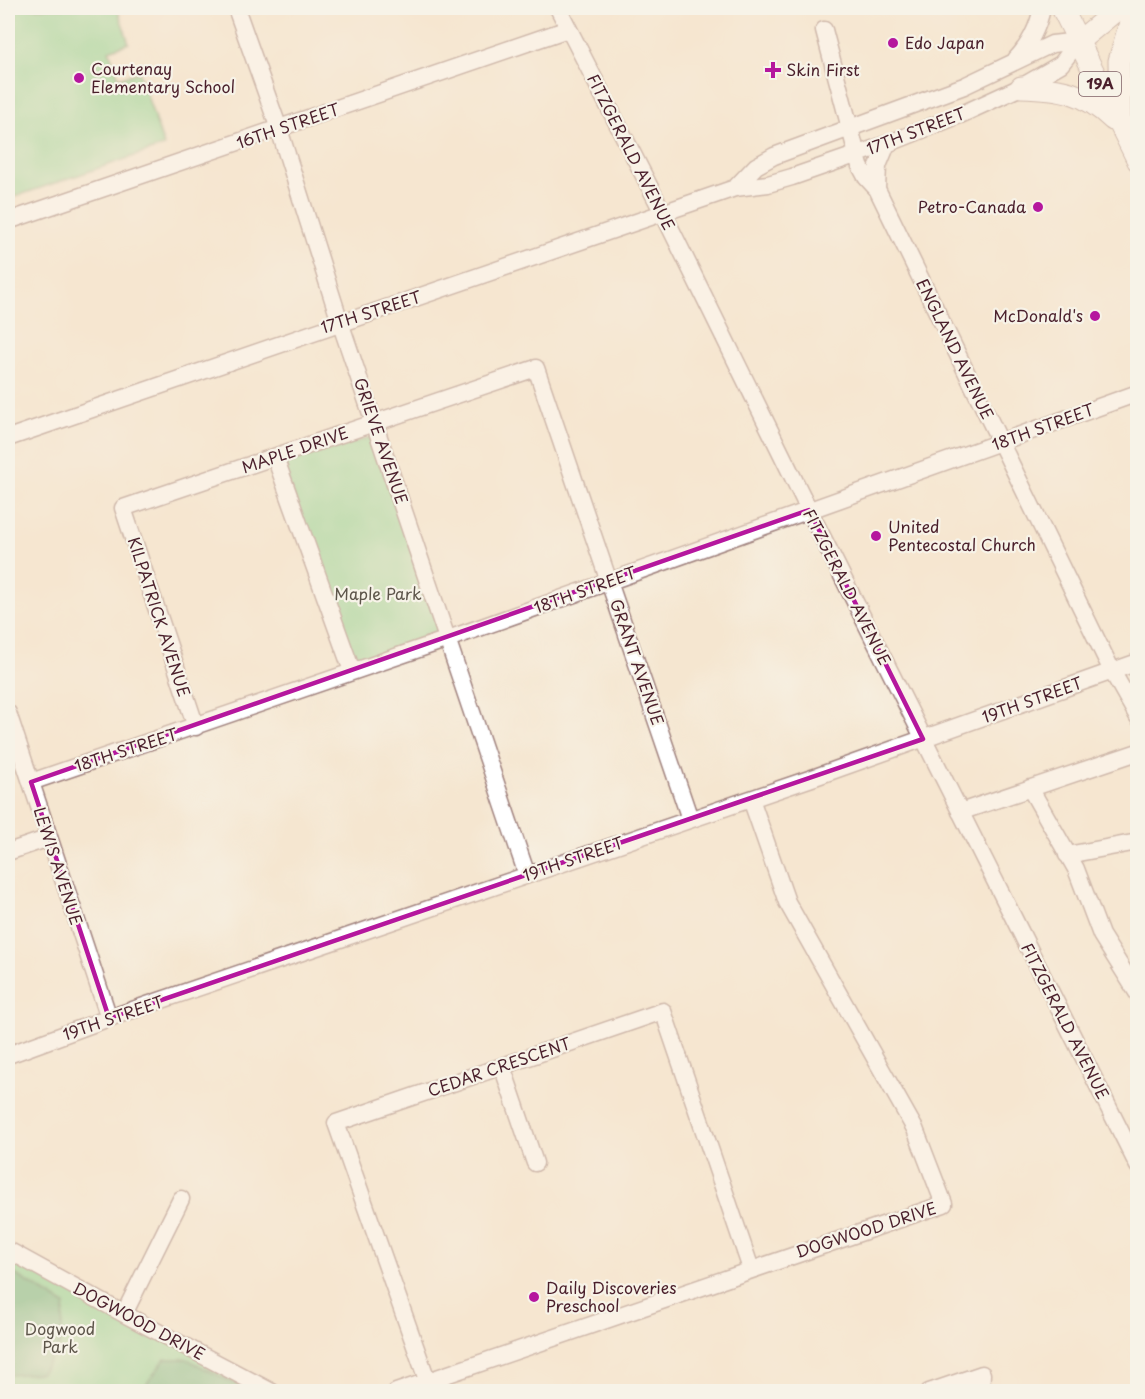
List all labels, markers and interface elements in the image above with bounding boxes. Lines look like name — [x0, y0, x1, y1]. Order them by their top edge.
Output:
place label: Edo Japan — [905, 30, 985, 54]
marker: Edo Japan — [886, 36, 900, 50]
place label: Courtenay Elementary School — [91, 56, 235, 98]
place label: Skin First — [786, 57, 860, 81]
marker: Skin First — [764, 61, 782, 79]
street label: FITZGERALD AVENUE — [582, 69, 682, 234]
marker: Courtenay Elementary School — [72, 71, 86, 85]
road number: 19A — [1079, 72, 1121, 96]
street label: 16TH STREET — [233, 96, 342, 154]
street label: 17TH STREET — [863, 100, 969, 160]
place label: Petro-Canada — [918, 194, 1026, 218]
marker: Petro-Canada — [1031, 200, 1045, 214]
street label: ENGLAND AVENUE — [911, 274, 1000, 423]
street label: 17TH STREET — [317, 283, 424, 339]
place label: McDonald's — [993, 303, 1083, 327]
marker: McDonald's — [1088, 309, 1102, 323]
street label: GRIEVE AVENUE — [349, 374, 415, 507]
street label: 18TH STREET — [988, 396, 1097, 456]
street label: MAPLE DRIVE — [238, 420, 351, 479]
street label: FITZGERALD AVENUE — [798, 504, 898, 669]
place label: United Pentecostal Church — [888, 514, 1036, 556]
marker: United Pentecostal Church — [869, 529, 883, 543]
street label: KILPATRICK AVENUE — [123, 534, 197, 700]
street label: 18TH STREET — [530, 559, 639, 619]
park label: Maple Park — [334, 581, 422, 605]
street label: GRANT AVENUE — [605, 595, 671, 728]
street label: 19TH STREET — [978, 670, 1085, 728]
street label: 18TH STREET — [71, 721, 180, 777]
street label: LEWIS AVENUE — [29, 804, 89, 928]
street label: 19TH STREET — [519, 830, 626, 886]
street label: FITZGERALD AVENUE — [1016, 938, 1116, 1103]
street label: 19TH STREET — [59, 989, 166, 1045]
street label: CEDAR CRESCENT — [424, 1030, 573, 1102]
street label: DOGWOOD DRIVE — [792, 1195, 939, 1263]
street label: DOGWOOD DRIVE — [69, 1275, 210, 1365]
place label: Daily Discoveries Preschool — [546, 1275, 676, 1317]
marker: Daily Discoveries Preschool — [527, 1290, 541, 1304]
park label: Dogwood Park — [25, 1316, 95, 1358]

